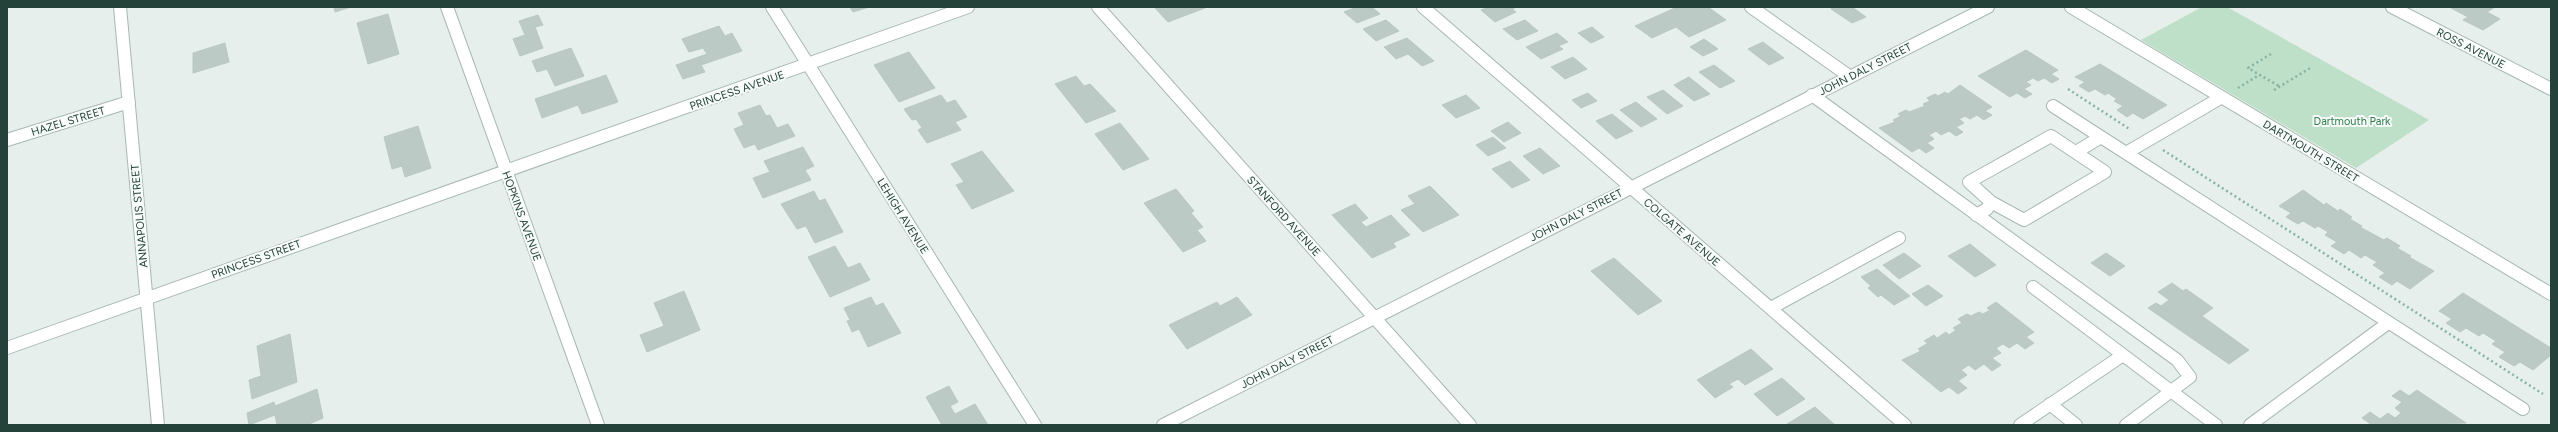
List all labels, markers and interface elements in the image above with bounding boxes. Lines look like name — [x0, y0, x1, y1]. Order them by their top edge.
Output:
street label: ROSS AVENUE — [2434, 26, 2507, 71]
street label: JOHN DALY STREET — [1817, 40, 1914, 98]
street label: PRINCESS AVENUE — [688, 68, 786, 113]
street label: HAZEL STREET — [30, 104, 107, 139]
park label: Dartmouth Park — [2314, 115, 2391, 128]
street label: DARTMOUTH STREET — [2261, 118, 2361, 185]
street label: ANNAPOLIS STREET — [128, 164, 150, 268]
street label: HOPKINS AVENUE — [499, 169, 544, 263]
street label: STANFORD AVENUE — [1244, 173, 1323, 259]
street label: LEHIGH AVENUE — [874, 176, 931, 256]
street label: JOHN DALY STREET — [1528, 186, 1625, 244]
street label: COLGATE AVENUE — [1641, 196, 1723, 269]
street label: PRINCESS STREET — [210, 237, 303, 282]
street label: JOHN DALY STREET — [1239, 333, 1336, 391]

